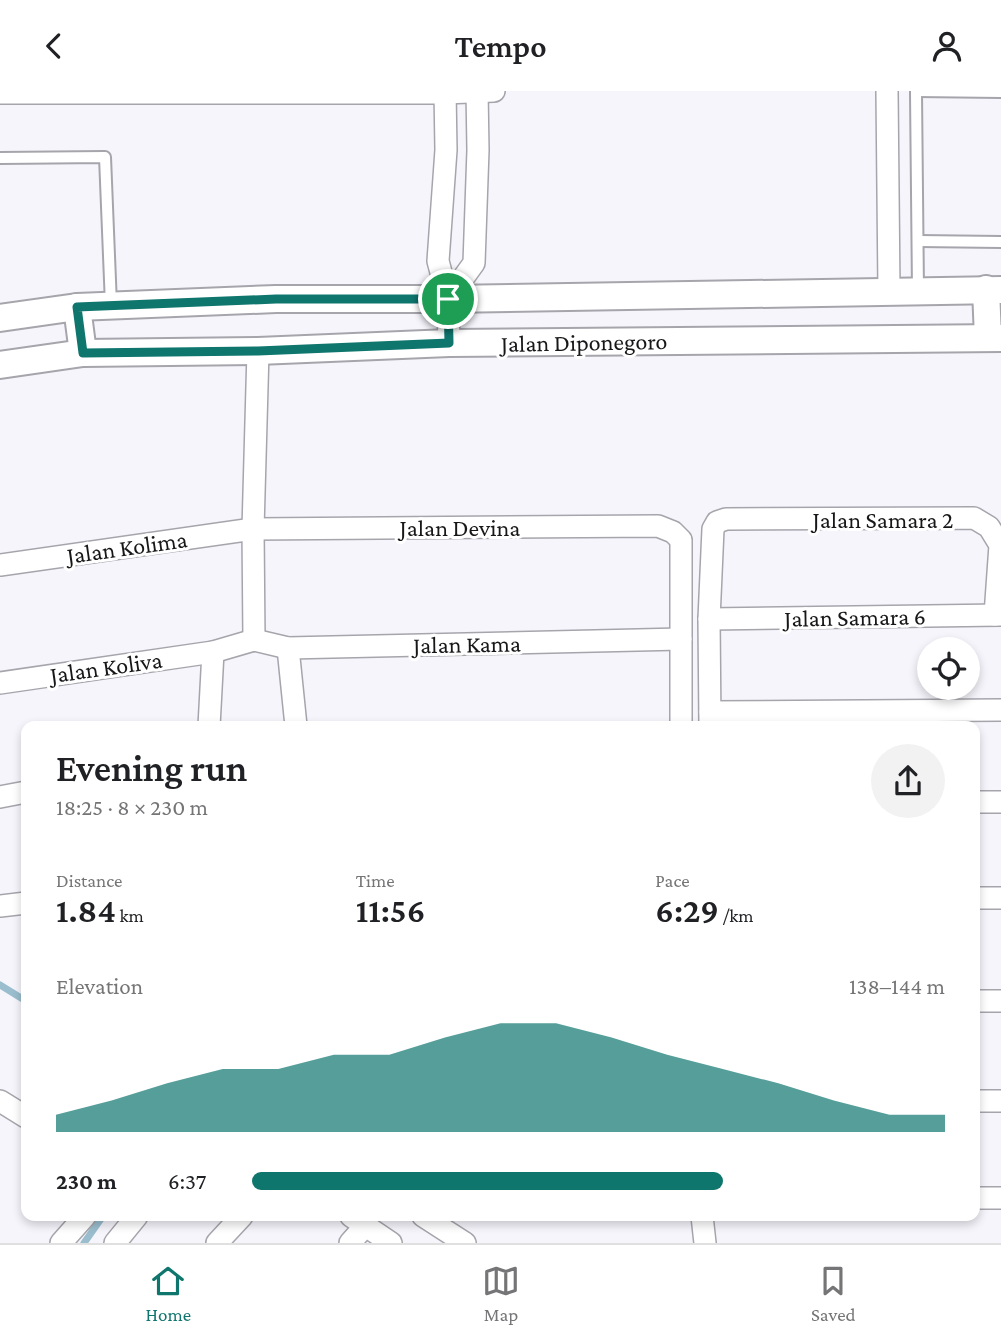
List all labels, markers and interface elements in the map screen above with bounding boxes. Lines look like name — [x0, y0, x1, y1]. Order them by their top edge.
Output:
icon: back — [35, 27, 73, 65]
icon: person — [928, 27, 966, 65]
text: Tempo — [454, 28, 547, 64]
pin — [418, 269, 478, 329]
icon: arrive — [429, 280, 467, 318]
street label: Jalan Diponegoro — [499, 327, 667, 357]
street label: Jalan Samara 2 — [811, 506, 953, 533]
street label: Jalan Devina — [398, 514, 520, 541]
street label: Jalan Kolima — [63, 525, 189, 569]
street label: Jalan Samara 6 — [782, 602, 926, 632]
street label: Jalan Kama — [411, 630, 521, 658]
map controls — [917, 637, 980, 700]
button: locate — [917, 637, 980, 700]
street label: Jalan Koliva — [46, 646, 164, 689]
button: share — [871, 744, 945, 818]
text: Evening run — [56, 747, 247, 789]
text: 18:25 · 8 × 230 m — [56, 794, 208, 820]
text: Distance — [56, 870, 122, 891]
text: Time — [356, 870, 395, 891]
text: Pace — [655, 870, 690, 891]
text: 1.84 — [56, 891, 116, 930]
text: 11:56 — [356, 891, 425, 930]
text: 6:29 — [655, 891, 719, 930]
text: km — [116, 905, 144, 926]
text: /km — [719, 905, 754, 926]
text: Elevation — [56, 973, 143, 999]
text: 138–144 m — [849, 973, 945, 999]
text: 230 m — [56, 1168, 117, 1194]
text: 6:37 — [168, 1168, 206, 1194]
tab: Home — [145, 1262, 191, 1325]
tab: Map — [482, 1262, 520, 1325]
tab: Saved — [811, 1262, 856, 1325]

